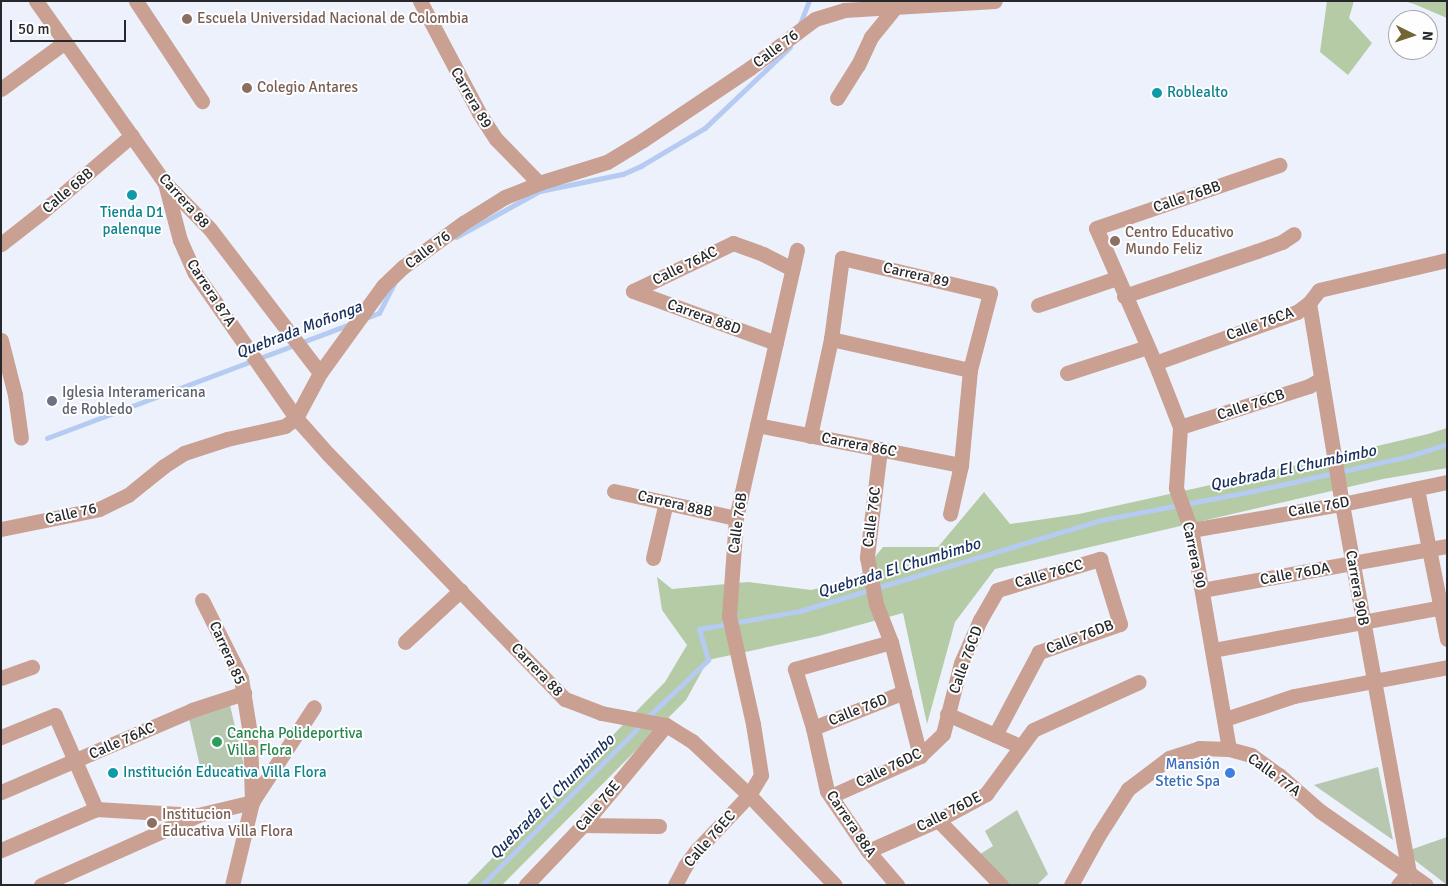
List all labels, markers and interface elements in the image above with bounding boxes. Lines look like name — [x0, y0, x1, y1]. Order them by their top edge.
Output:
scale bar — [12, 10, 129, 42]
place label: Escuela Universidad Nacional de Colombia — [197, 10, 469, 28]
north arrow — [1388, 10, 1438, 60]
marker: Escuela Universidad Nacional de Colombia — [181, 13, 193, 25]
text: 50 m — [18, 20, 49, 38]
street label: Calle 76 — [750, 26, 802, 72]
text: N — [1419, 31, 1436, 41]
street label: Carrera 89 — [446, 64, 496, 132]
place label: Colegio Antares — [257, 79, 358, 97]
marker: Colegio Antares — [241, 82, 253, 94]
place label: Roblealto — [1167, 84, 1228, 102]
marker: Roblealto — [1151, 87, 1163, 99]
street label: Calle 68B — [39, 164, 97, 218]
street label: Carrera 88 — [155, 170, 213, 232]
street label: Calle 76BB — [1151, 177, 1223, 217]
marker: Tienda D1 palenque — [126, 189, 138, 201]
place label: Tienda D1 palenque — [100, 203, 164, 238]
place label: Centro Educativo Mundo Feliz — [1125, 223, 1234, 258]
street label: Calle 76 — [402, 227, 454, 273]
marker: Centro Educativo Mundo Feliz — [1109, 235, 1121, 247]
street label: Calle 76AC — [650, 243, 720, 289]
street label: Carrera 87A — [183, 256, 239, 330]
street label: Carrera 89 — [881, 259, 951, 291]
street label: Carrera 88D — [665, 295, 743, 339]
water label: Quebrada Moñonga — [233, 297, 365, 363]
street label: Calle 76CA — [1224, 304, 1296, 344]
place label: Iglesia Interamericana de Robledo — [62, 383, 206, 418]
street label: Calle 76CB — [1215, 386, 1287, 424]
marker: Iglesia Interamericana de Robledo — [46, 395, 58, 407]
street label: Carrera 86C — [820, 429, 898, 461]
water label: Quebrada El Chumbimbo — [1208, 441, 1378, 495]
street label: Calle 76C — [859, 486, 885, 548]
street label: Carrera 88B — [636, 487, 714, 521]
street label: Calle 76B — [725, 491, 751, 555]
street label: Calle 76D — [1287, 493, 1351, 521]
street label: Calle 76 — [44, 499, 98, 529]
street label: Carrera 90 — [1178, 520, 1210, 590]
water label: Quebrada El Chumbimbo — [815, 534, 983, 602]
street label: Carrera 90B — [1342, 549, 1372, 627]
street label: Calle 76CC — [1013, 556, 1085, 592]
street label: Calle 76DA — [1259, 559, 1331, 589]
street label: Calle 76DB — [1044, 616, 1116, 658]
street label: Carrera 85 — [205, 619, 249, 687]
street label: Calle 76CD — [945, 624, 987, 696]
street label: Carrera 88 — [507, 640, 567, 700]
street label: Calle 76D — [826, 690, 890, 730]
street label: Calle 76AC — [86, 719, 158, 763]
place label: Cancha Polideportiva Villa Flora — [227, 724, 363, 759]
water label: Quebrada El Chumbimbo — [485, 730, 619, 864]
marker: Cancha Polideportiva Villa Flora — [211, 736, 223, 748]
street label: Calle 76DC — [853, 744, 925, 792]
street label: Calle 77A — [1244, 750, 1304, 800]
place label: Mansión Stetic Spa — [1155, 755, 1220, 790]
place label: Institución Educativa Villa Flora — [123, 764, 327, 782]
marker: Institución Educativa Villa Flora — [107, 767, 119, 779]
marker: Mansión Stetic Spa — [1224, 767, 1236, 779]
street label: Calle 76E — [572, 777, 624, 835]
street label: Carrera 88A — [822, 787, 880, 861]
street label: Calle 76DE — [914, 788, 984, 836]
place label: Institucion Educativa Villa Flora — [162, 805, 293, 840]
street label: Calle 76EC — [680, 807, 740, 871]
marker: Institucion Educativa Villa Flora — [146, 817, 158, 829]

